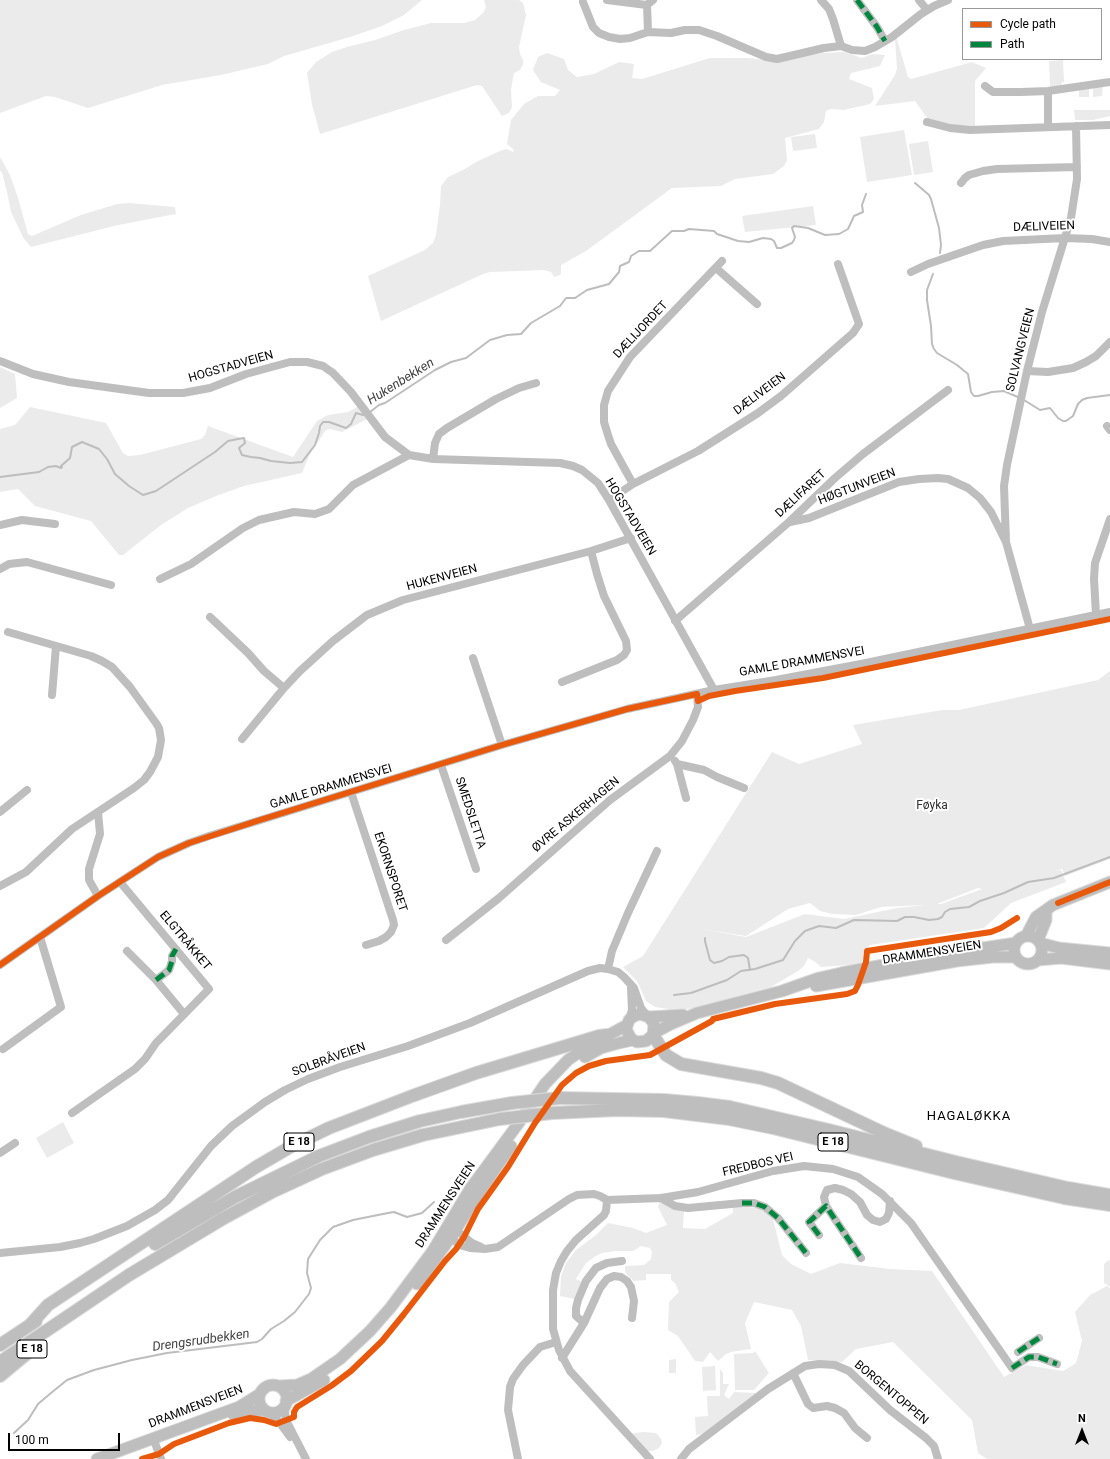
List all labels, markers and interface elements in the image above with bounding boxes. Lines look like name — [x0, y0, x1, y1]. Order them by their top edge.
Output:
legend — [962, 8, 1102, 60]
text: Cycle path — [1000, 17, 1056, 31]
text: Path — [1000, 37, 1025, 51]
street label: DÆLIVEIEN — [1013, 219, 1075, 235]
street label: DÆLIJORDET — [611, 298, 671, 362]
street label: SOLVANGVEIEN — [1004, 307, 1038, 393]
street label: HOGSTADVEIEN — [187, 348, 275, 386]
water label: Hukenbekken — [365, 355, 437, 409]
street label: DÆLIVEIEN — [731, 370, 789, 418]
street label: HØGTUNVEIEN — [816, 466, 898, 508]
street label: DÆLIFARET — [773, 467, 829, 521]
street label: HOGSTADVEIEN — [601, 476, 659, 558]
street label: HUKENVEIEN — [405, 562, 479, 594]
street label: GAMLE DRAMMENSVEI — [738, 644, 866, 680]
street label: GAMLE DRAMMENSVEI — [268, 762, 394, 812]
street label: ØVRE ASKERHAGEN — [529, 774, 623, 856]
street label: SMEDSLETTA — [452, 775, 488, 851]
park label: Føyka — [916, 799, 948, 813]
street label: EKORNSPORET — [370, 830, 410, 914]
street label: ELGTRÅKKET — [156, 909, 214, 973]
street label: DRAMMENSVEIEN — [882, 938, 982, 968]
street label: SOLBRÅVEIEN — [290, 1040, 368, 1080]
district label: HAGALØKKA — [927, 1109, 1011, 1125]
road number: E 18 — [284, 1133, 314, 1151]
road number: E 18 — [818, 1133, 848, 1151]
street label: FREDBOS VEI — [721, 1150, 795, 1180]
street label: DRAMMENSVEIEN — [413, 1159, 479, 1251]
water label: Drengsrudbekken — [151, 1326, 251, 1356]
road number: E 18 — [17, 1340, 47, 1358]
street label: BORGENTOPPEN — [851, 1358, 931, 1428]
street label: DRAMMENSVEIEN — [147, 1382, 245, 1432]
north arrow — [1062, 1411, 1102, 1451]
text: N — [1078, 1412, 1086, 1425]
scale bar — [10, 1425, 122, 1451]
text: 100 m — [15, 1433, 49, 1447]

